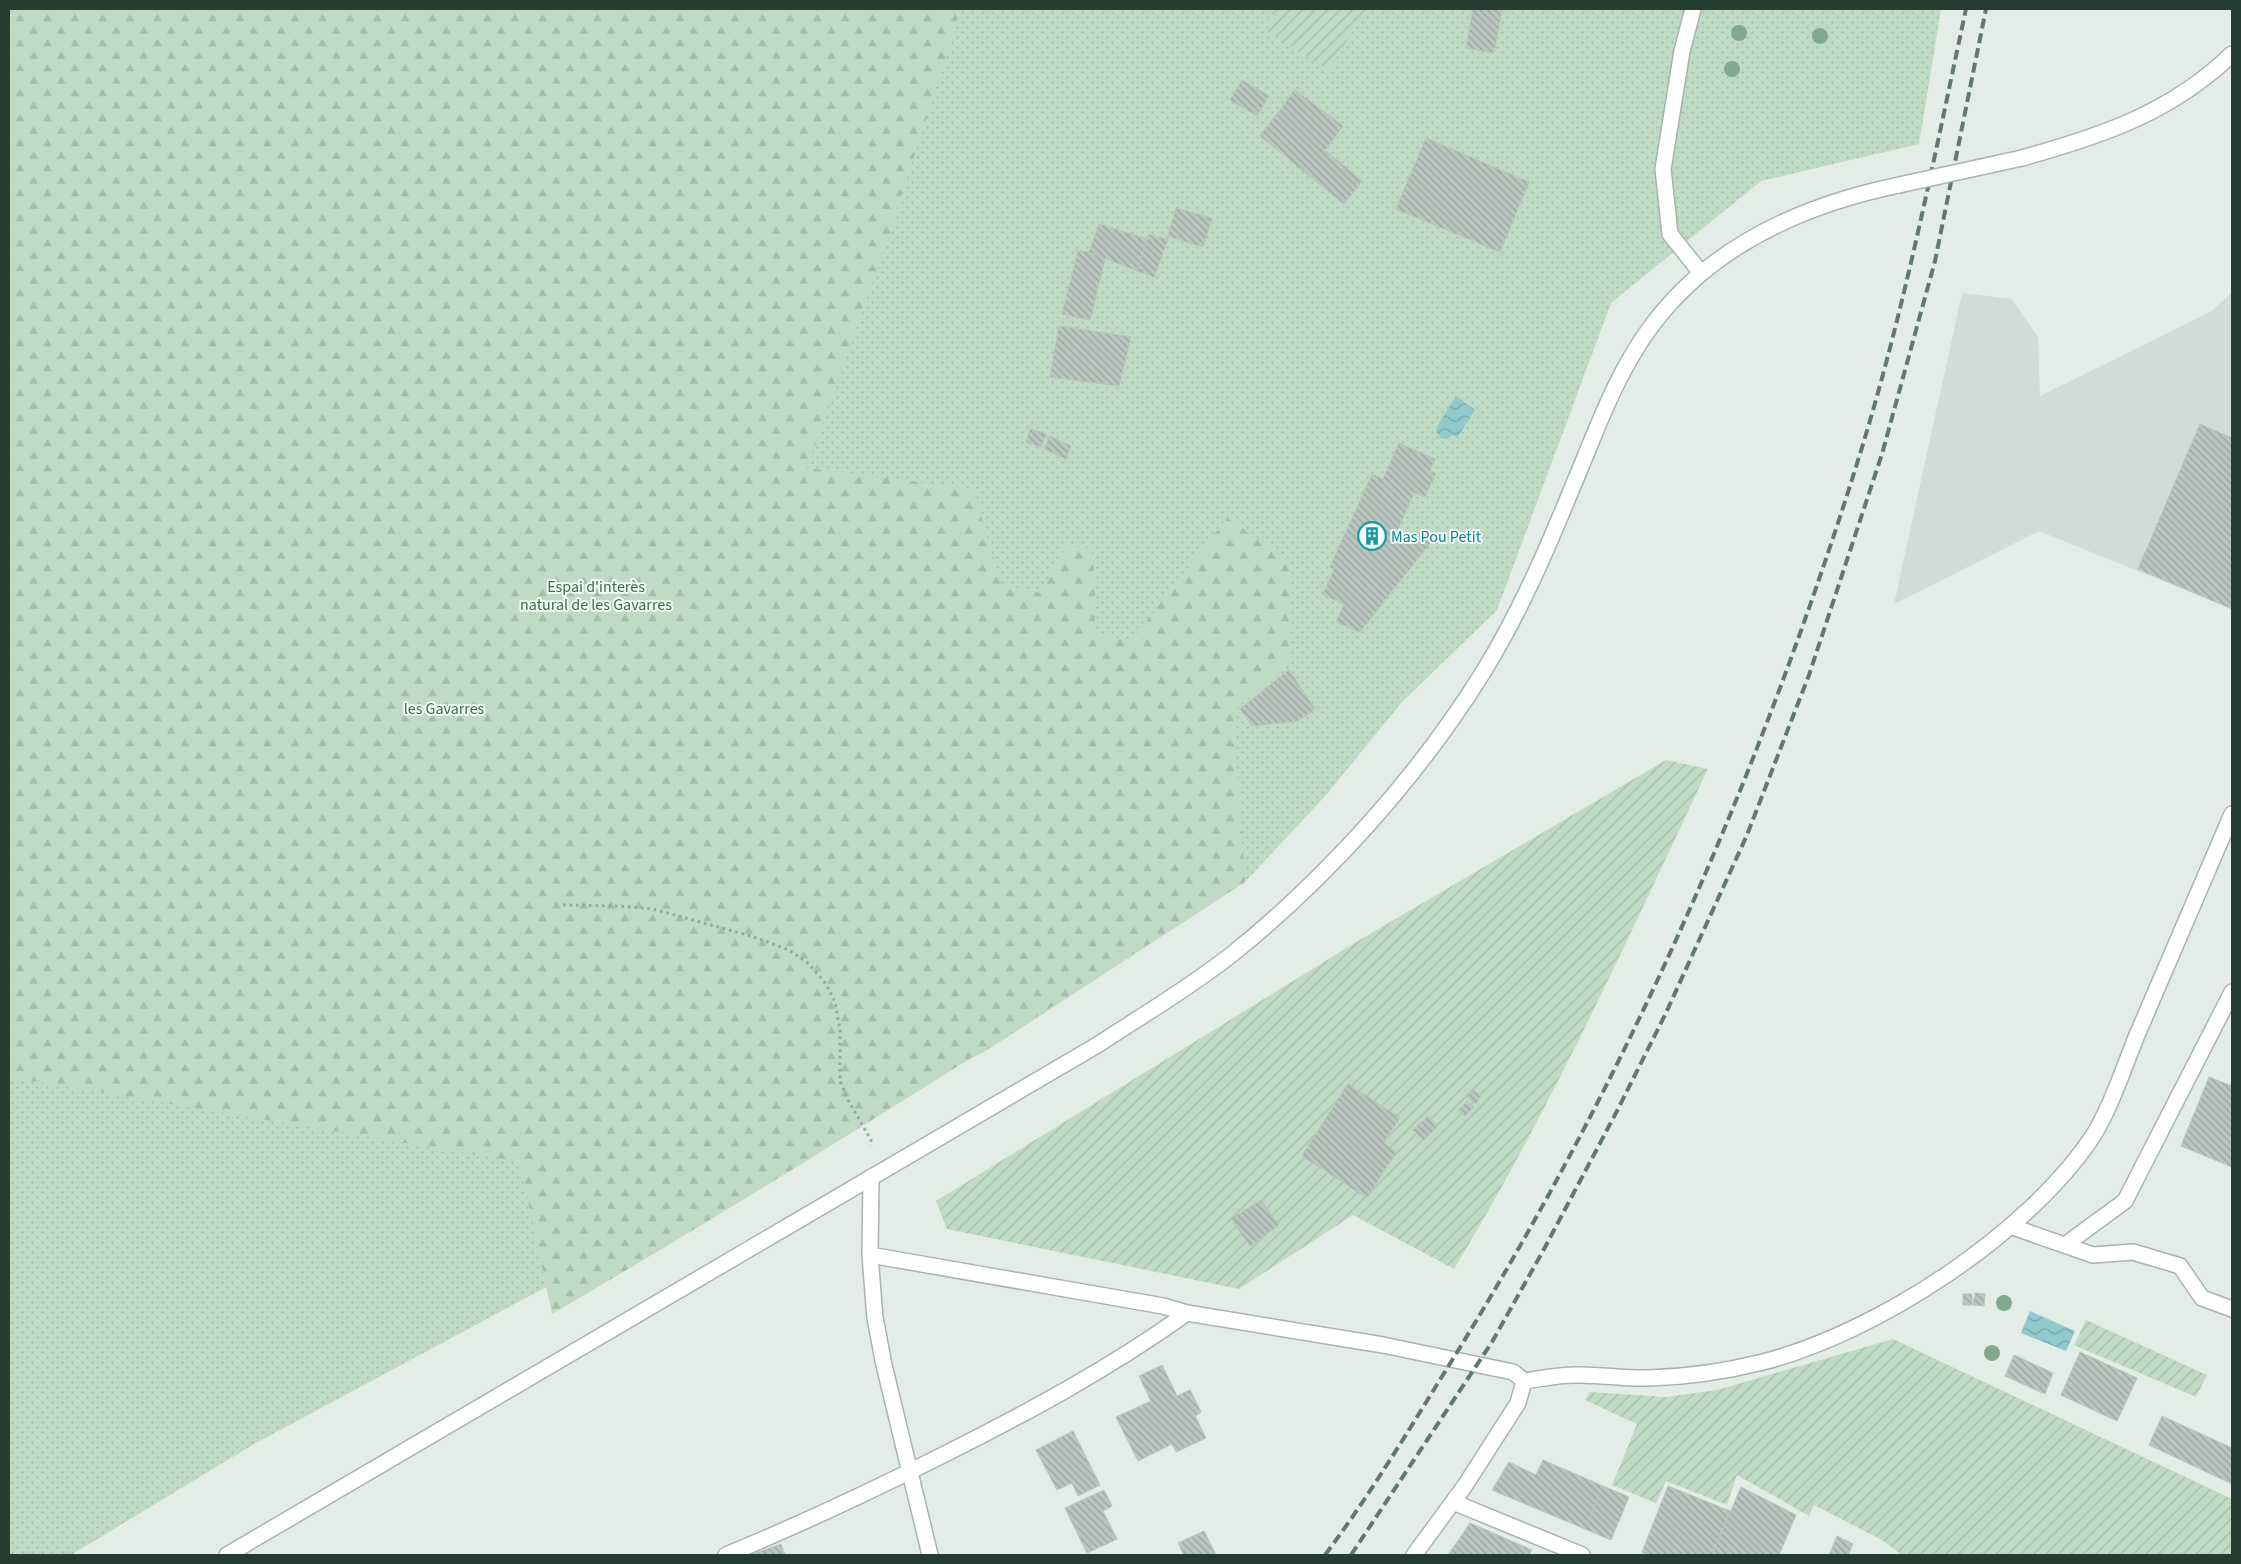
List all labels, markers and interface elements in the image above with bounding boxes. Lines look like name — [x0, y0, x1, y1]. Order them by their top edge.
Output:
building icon: Mas Pou Petit — [1357, 521, 1387, 551]
place label: Mas Pou Petit — [1391, 526, 1482, 548]
park label: Espai d'interès natural de les Gavarres — [520, 576, 672, 616]
park label: les Gavarres — [404, 698, 485, 720]

